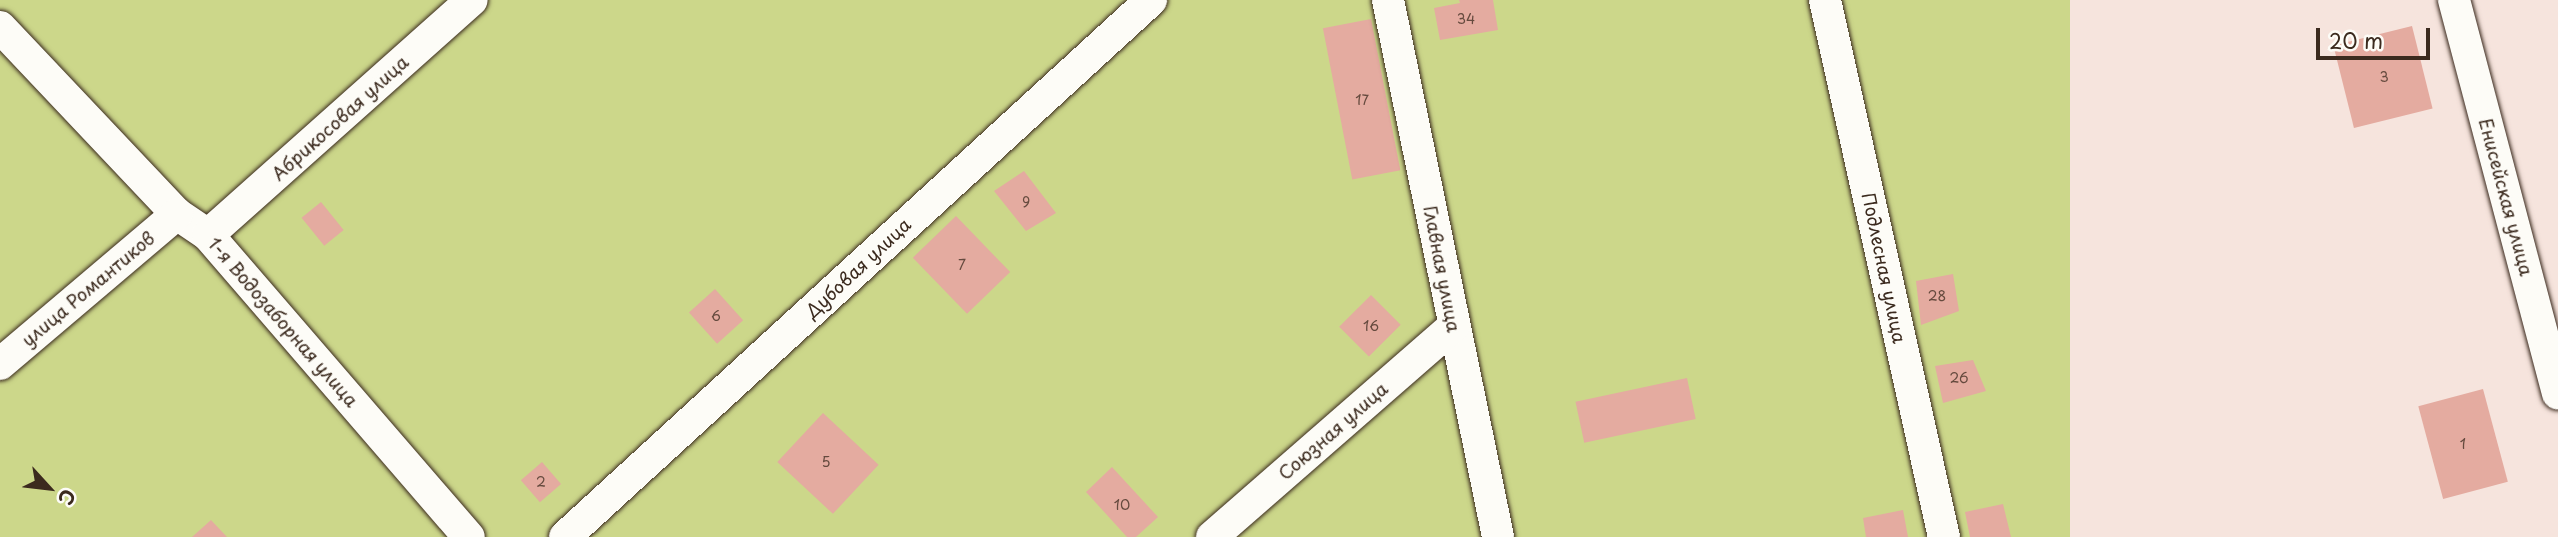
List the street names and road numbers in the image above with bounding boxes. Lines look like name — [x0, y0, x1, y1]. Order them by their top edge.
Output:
street label: Абрикосовая улица — [267, 51, 413, 185]
street label: Енисейская улица — [2474, 115, 2538, 279]
street label: Подлесная улица — [1857, 190, 1911, 346]
street label: Главная улица — [1419, 203, 1465, 335]
street label: Дубовая улица — [801, 213, 915, 323]
street label: улица Романтиков — [17, 227, 159, 351]
street label: 1-я Водозаборная улица — [203, 233, 363, 411]
street label: Союзная улица — [1274, 377, 1392, 485]

